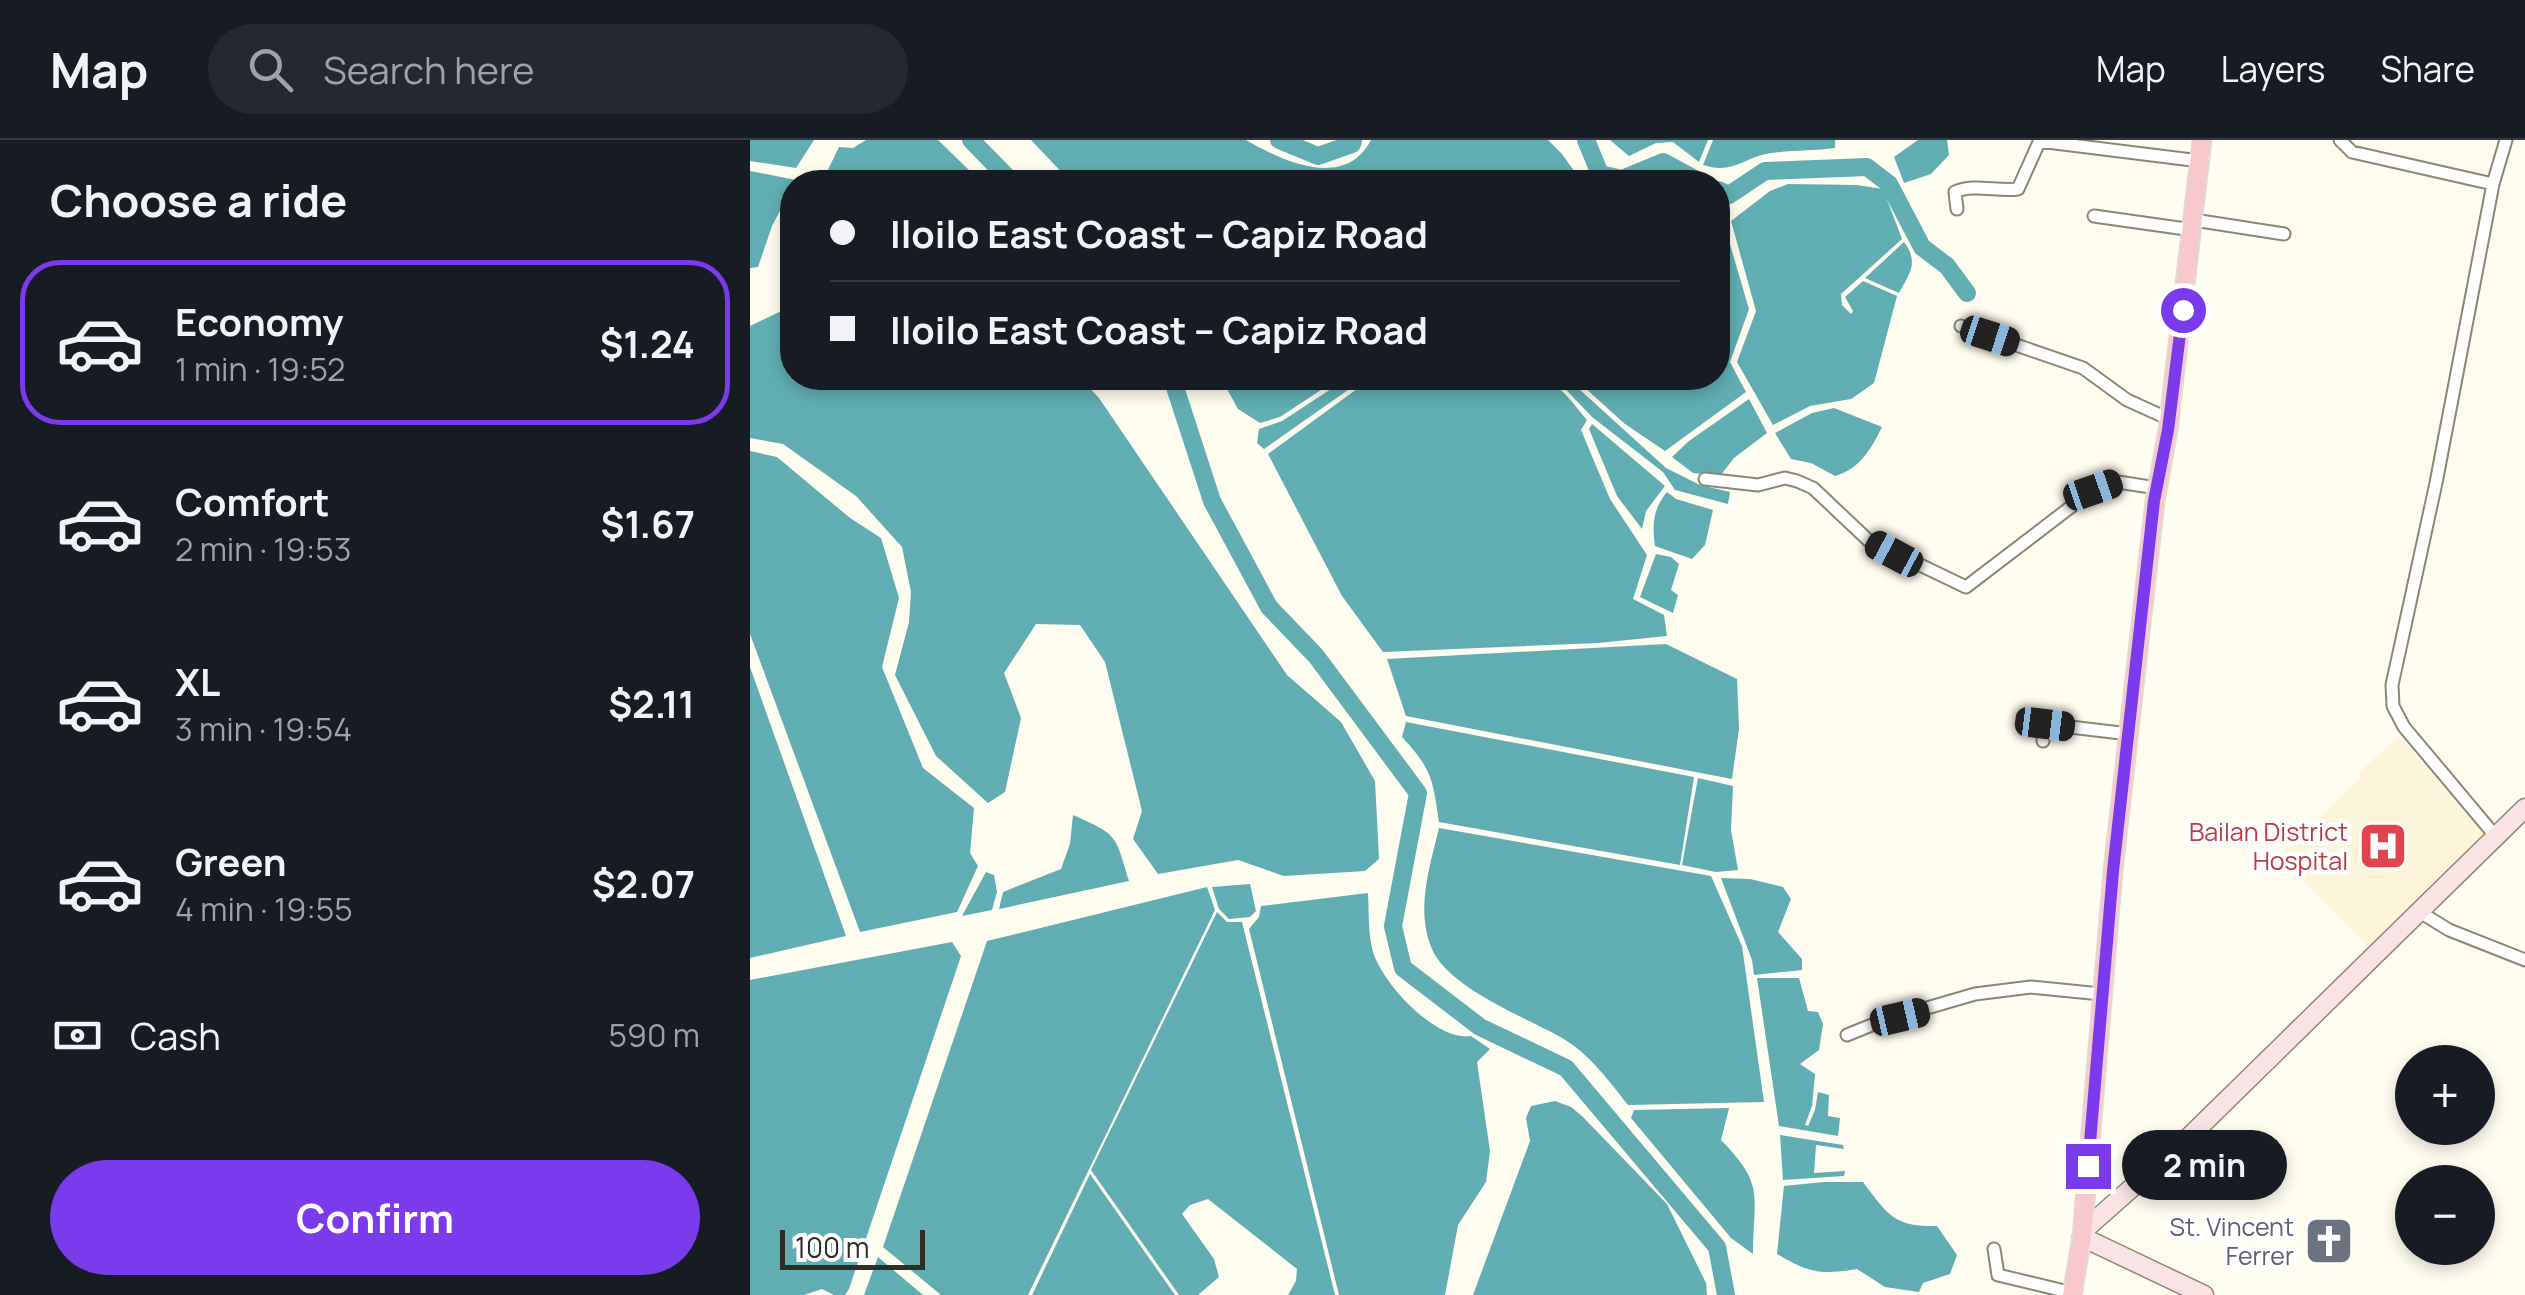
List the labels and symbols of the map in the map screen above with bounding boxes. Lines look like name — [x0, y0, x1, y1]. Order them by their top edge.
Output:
route start — [2161, 288, 2206, 333]
car — [1957, 312, 2023, 360]
car — [2060, 466, 2126, 514]
car — [1860, 527, 1928, 581]
car — [2013, 705, 2077, 743]
place label: Bailan District Hospital — [2189, 814, 2348, 878]
hospital icon: Bailan District Hospital — [2357, 820, 2409, 872]
car — [1867, 996, 1933, 1038]
callout: 2 min — [2123, 1131, 2288, 1201]
route end — [2066, 1144, 2111, 1189]
place label: St. Vincent Ferrer — [2169, 1209, 2294, 1273]
church icon: St. Vincent Ferrer — [2303, 1215, 2355, 1267]
scale bar — [780, 1225, 925, 1270]

